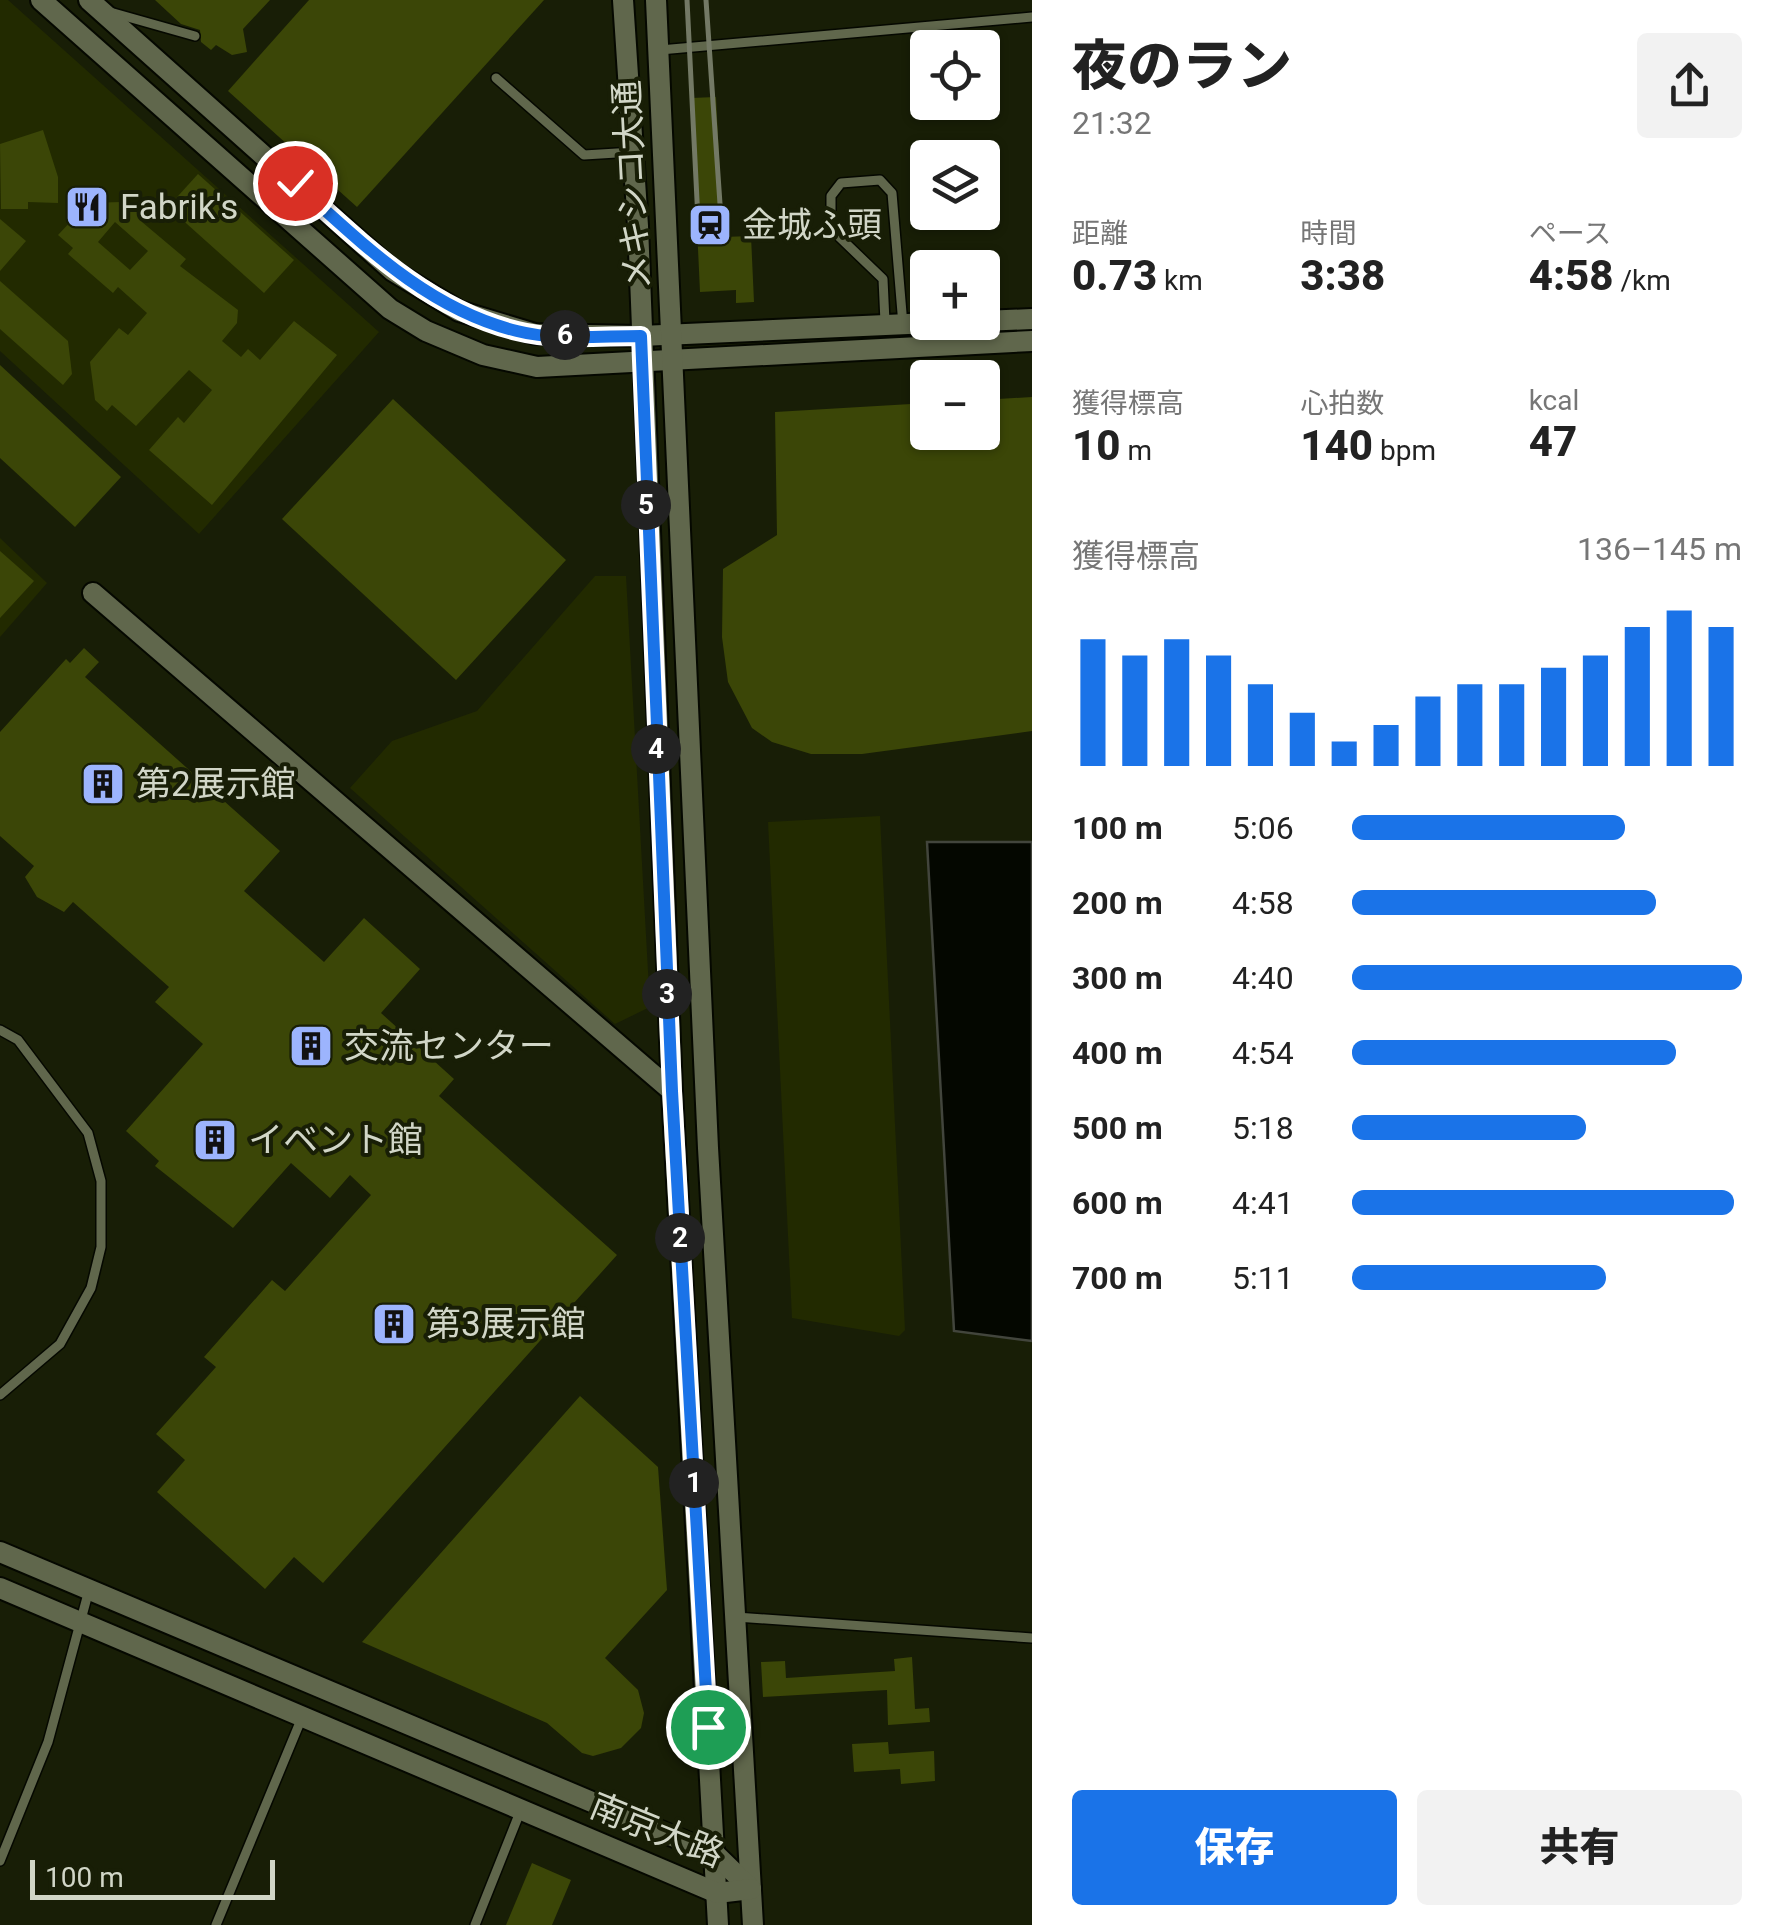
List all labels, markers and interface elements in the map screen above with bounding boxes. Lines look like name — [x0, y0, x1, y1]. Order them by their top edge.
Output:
map controls — [910, 30, 1000, 450]
button: locate — [910, 30, 1000, 120]
button: share — [1637, 33, 1742, 138]
text: 夜のラン — [1072, 34, 1292, 98]
street label: メキシコ大通 — [607, 79, 658, 291]
text: 21:32 — [1072, 104, 1152, 142]
button: layers — [910, 140, 1000, 230]
pin — [253, 141, 338, 226]
icon: check — [268, 156, 323, 211]
restaurant icon: Fabrik's — [64, 184, 110, 230]
place label: Fabrik's — [120, 187, 238, 228]
station icon: 金城ふ頭 — [687, 202, 733, 248]
place label: 金城ふ頭 — [742, 205, 882, 246]
text: 距離 — [1072, 217, 1128, 250]
text: 時間 — [1300, 217, 1356, 250]
text: ペース — [1529, 217, 1611, 250]
button: + — [910, 250, 1000, 340]
text: 0.73 — [1072, 251, 1157, 300]
text: 3:38 — [1300, 251, 1385, 300]
text: 4:58 — [1529, 251, 1614, 300]
text: km — [1157, 264, 1203, 297]
text: /km — [1614, 264, 1671, 297]
pin: 6 — [540, 310, 590, 360]
text: 6 — [557, 318, 573, 351]
button: − — [910, 360, 1000, 450]
text: kcal — [1529, 384, 1579, 417]
text: 獲得標高 — [1072, 387, 1184, 420]
text: 心拍数 — [1300, 387, 1384, 420]
text: 47 — [1529, 417, 1577, 466]
text: 10 — [1072, 421, 1120, 470]
text: 140 — [1300, 421, 1373, 470]
text: m — [1120, 434, 1152, 467]
text: bpm — [1373, 434, 1436, 467]
pin: 5 — [621, 480, 671, 530]
text: 5 — [638, 488, 654, 521]
text: 136–145 m — [1577, 530, 1742, 568]
text: 獲得標高 — [1072, 537, 1200, 575]
pin: 4 — [631, 724, 681, 774]
text: 4 — [648, 732, 664, 765]
building icon: 第2展示館 — [80, 761, 126, 807]
place label: 第2展示館 — [136, 764, 296, 805]
text: 100 m — [1072, 809, 1163, 847]
text: 5:06 — [1232, 809, 1294, 847]
text: 200 m — [1072, 884, 1163, 922]
text: 4:58 — [1232, 884, 1294, 922]
text: 300 m — [1072, 959, 1163, 997]
text: 4:40 — [1232, 959, 1294, 997]
pin: 3 — [642, 969, 692, 1019]
text: 3 — [659, 977, 675, 1010]
building icon: 交流センター — [288, 1023, 334, 1069]
place label: 交流センター — [344, 1026, 554, 1067]
text: 400 m — [1072, 1034, 1163, 1072]
text: 4:54 — [1232, 1034, 1294, 1072]
text: 500 m — [1072, 1109, 1163, 1147]
text: 5:18 — [1232, 1109, 1294, 1147]
building icon: イベント館 — [192, 1117, 238, 1163]
place label: イベント館 — [248, 1120, 423, 1161]
text: 600 m — [1072, 1184, 1163, 1222]
text: 4:41 — [1232, 1184, 1294, 1222]
pin: 2 — [655, 1213, 705, 1263]
text: 2 — [672, 1221, 688, 1254]
text: 700 m — [1072, 1259, 1163, 1297]
text: 5:11 — [1232, 1259, 1294, 1297]
building icon: 第3展示館 — [371, 1301, 417, 1347]
place label: 第3展示館 — [426, 1304, 586, 1345]
pin: 1 — [669, 1458, 719, 1508]
text: 1 — [686, 1466, 702, 1499]
pin — [666, 1685, 751, 1770]
icon: arrive — [681, 1700, 736, 1755]
street label: 南京大路 — [584, 1785, 729, 1876]
button: 保存 — [1072, 1790, 1397, 1905]
button: 共有 — [1417, 1790, 1742, 1905]
scale bar — [30, 1855, 275, 1900]
text: 100 m — [45, 1861, 124, 1894]

